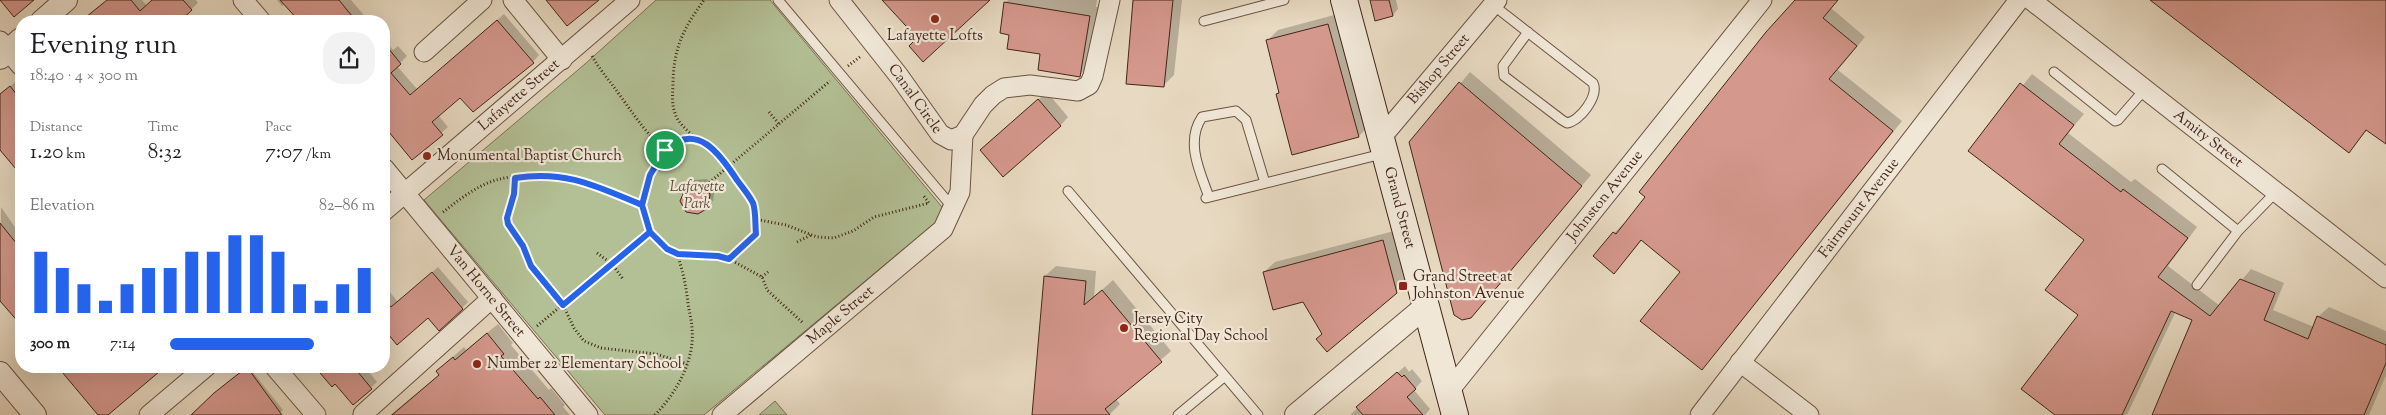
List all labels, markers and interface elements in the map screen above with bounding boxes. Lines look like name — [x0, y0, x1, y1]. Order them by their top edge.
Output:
marker: Lafayette Lofts — [929, 13, 941, 25]
text: Evening run — [30, 26, 177, 66]
place label: Lafayette Lofts — [887, 26, 983, 47]
street label: Bishop Street — [1403, 29, 1475, 109]
button: share — [323, 32, 375, 84]
street label: Lafayette Street — [474, 54, 564, 136]
street label: Canal Circle — [883, 60, 947, 138]
text: 18:40 · 4 × 300 m — [30, 65, 138, 88]
street label: Amity Street — [2169, 105, 2247, 173]
text: Distance — [30, 118, 83, 138]
text: Time — [148, 118, 179, 138]
text: Pace — [265, 118, 292, 138]
pin — [644, 129, 686, 171]
icon: arrive — [651, 136, 679, 164]
text: 1.20 — [30, 138, 63, 168]
text: 8:32 — [148, 138, 182, 168]
text: 7:07 — [265, 138, 303, 168]
text: km — [63, 145, 86, 165]
text: /km — [303, 145, 331, 165]
place label: Monumental Baptist Church — [437, 146, 622, 167]
street label: Johnston Avenue — [1562, 146, 1648, 247]
marker: Monumental Baptist Church — [421, 150, 433, 162]
street label: Fairmount Avenue — [1814, 154, 1904, 263]
street label: Grand Street — [1379, 164, 1421, 251]
park label: Lafayette Park — [669, 177, 725, 215]
text: Elevation — [30, 195, 95, 218]
text: 82–86 m — [319, 195, 375, 218]
street label: Van Horne Street — [442, 241, 530, 342]
place label: Grand Street at Johnston Avenue — [1412, 267, 1525, 305]
marker: Grand Street at Johnston Avenue — [1397, 280, 1409, 292]
street label: Maple Street — [803, 281, 879, 350]
place label: Jersey City Regional Day School — [1133, 309, 1268, 347]
marker: Jersey City Regional Day School — [1118, 322, 1130, 334]
text: 300 m — [30, 333, 70, 356]
text: 7:14 — [110, 333, 136, 356]
place label: Number 22 Elementary School — [487, 354, 682, 375]
marker: Number 22 Elementary School — [471, 358, 483, 370]

